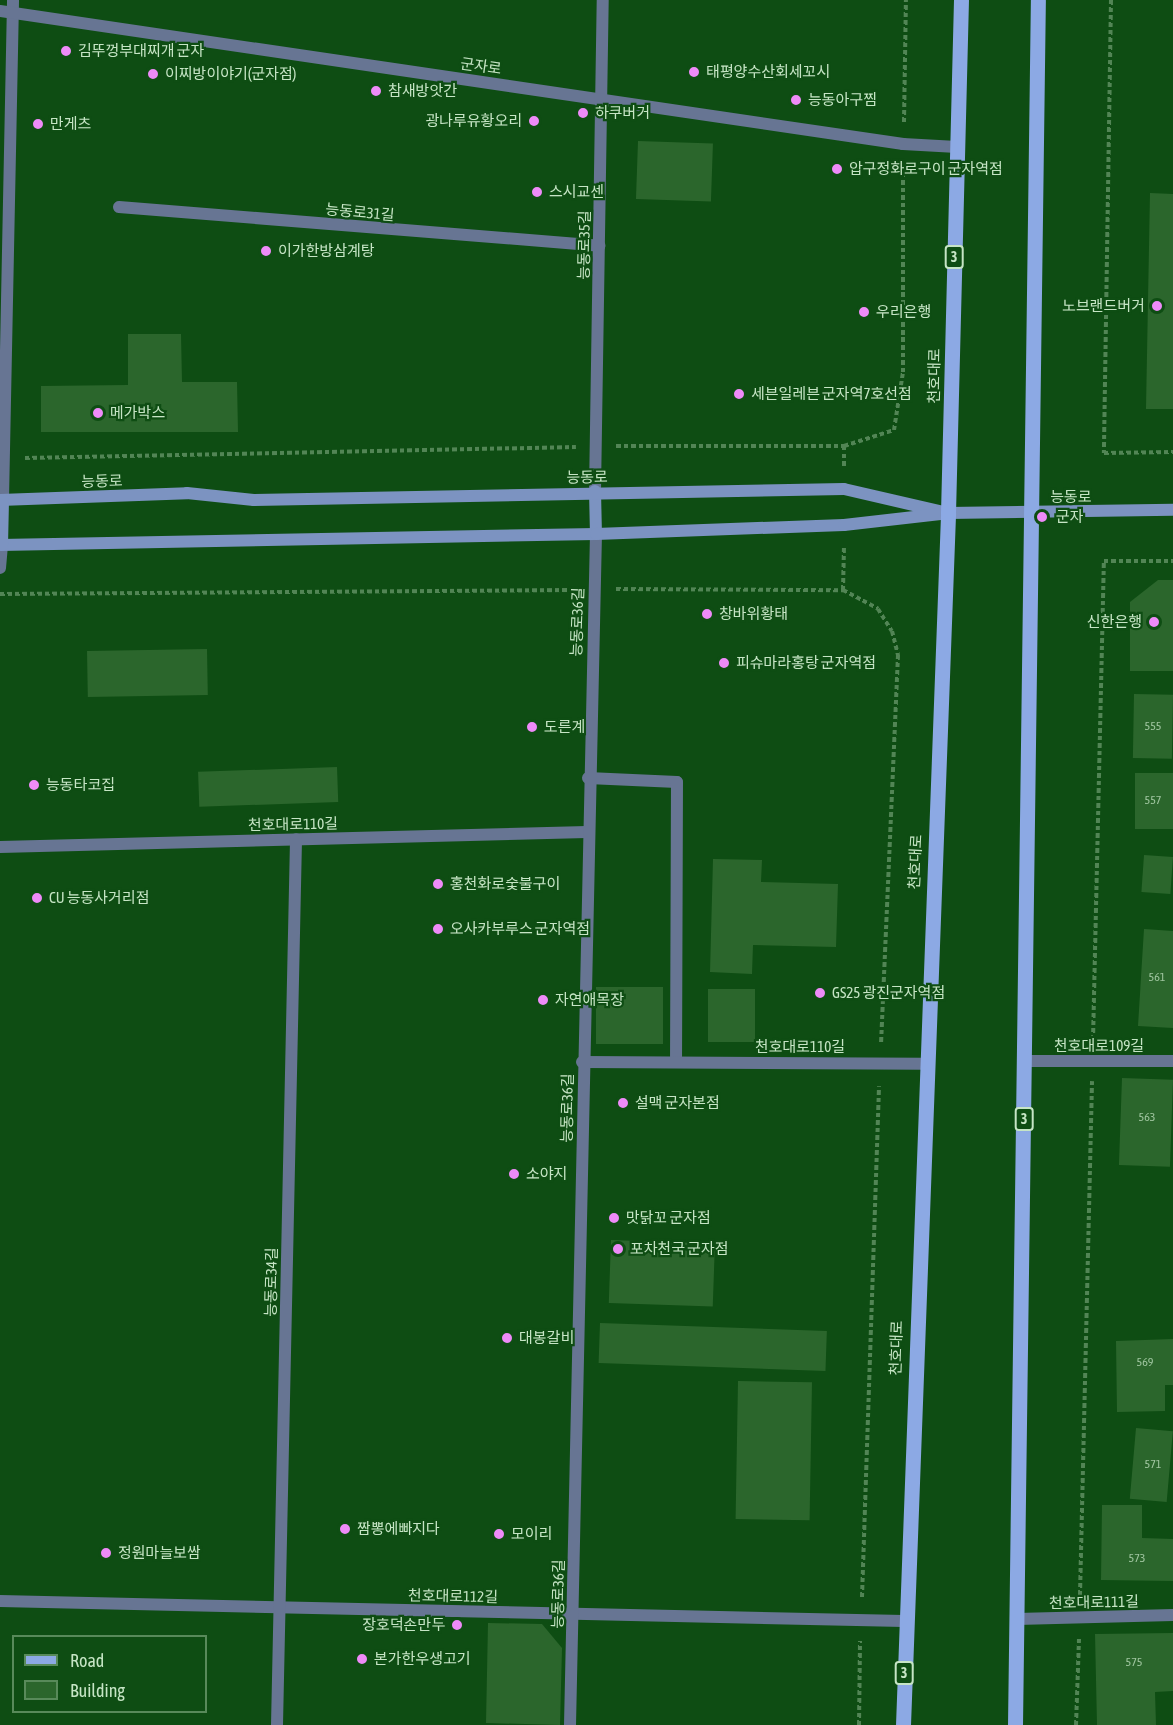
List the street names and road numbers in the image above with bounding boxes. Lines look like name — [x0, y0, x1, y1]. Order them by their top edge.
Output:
street label: 군자로 — [459, 54, 503, 78]
street label: 능동로31길 — [325, 200, 395, 224]
street label: 능동로35길 — [574, 210, 594, 280]
road number: 3 — [944, 246, 964, 268]
street label: 천호대로 — [925, 348, 943, 404]
street label: 능동로 — [566, 468, 608, 486]
street label: 능동로 — [81, 471, 123, 491]
street label: 능동로 — [1050, 488, 1092, 506]
street label: 능동로36길 — [567, 587, 587, 657]
street label: 천호대로110길 — [248, 814, 338, 834]
street label: 천호대로 — [905, 834, 925, 890]
street label: 천호대로109길 — [1054, 1037, 1144, 1055]
street label: 천호대로110길 — [755, 1038, 845, 1056]
street label: 능동로36길 — [557, 1073, 577, 1143]
road number: 3 — [1014, 1108, 1034, 1130]
street label: 능동로34길 — [261, 1247, 281, 1317]
street label: 천호대로 — [886, 1320, 906, 1376]
street label: 능동로36길 — [548, 1559, 568, 1629]
street label: 천호대로112길 — [408, 1586, 498, 1606]
street label: 천호대로111길 — [1049, 1592, 1139, 1612]
road number: 3 — [894, 1662, 914, 1684]

